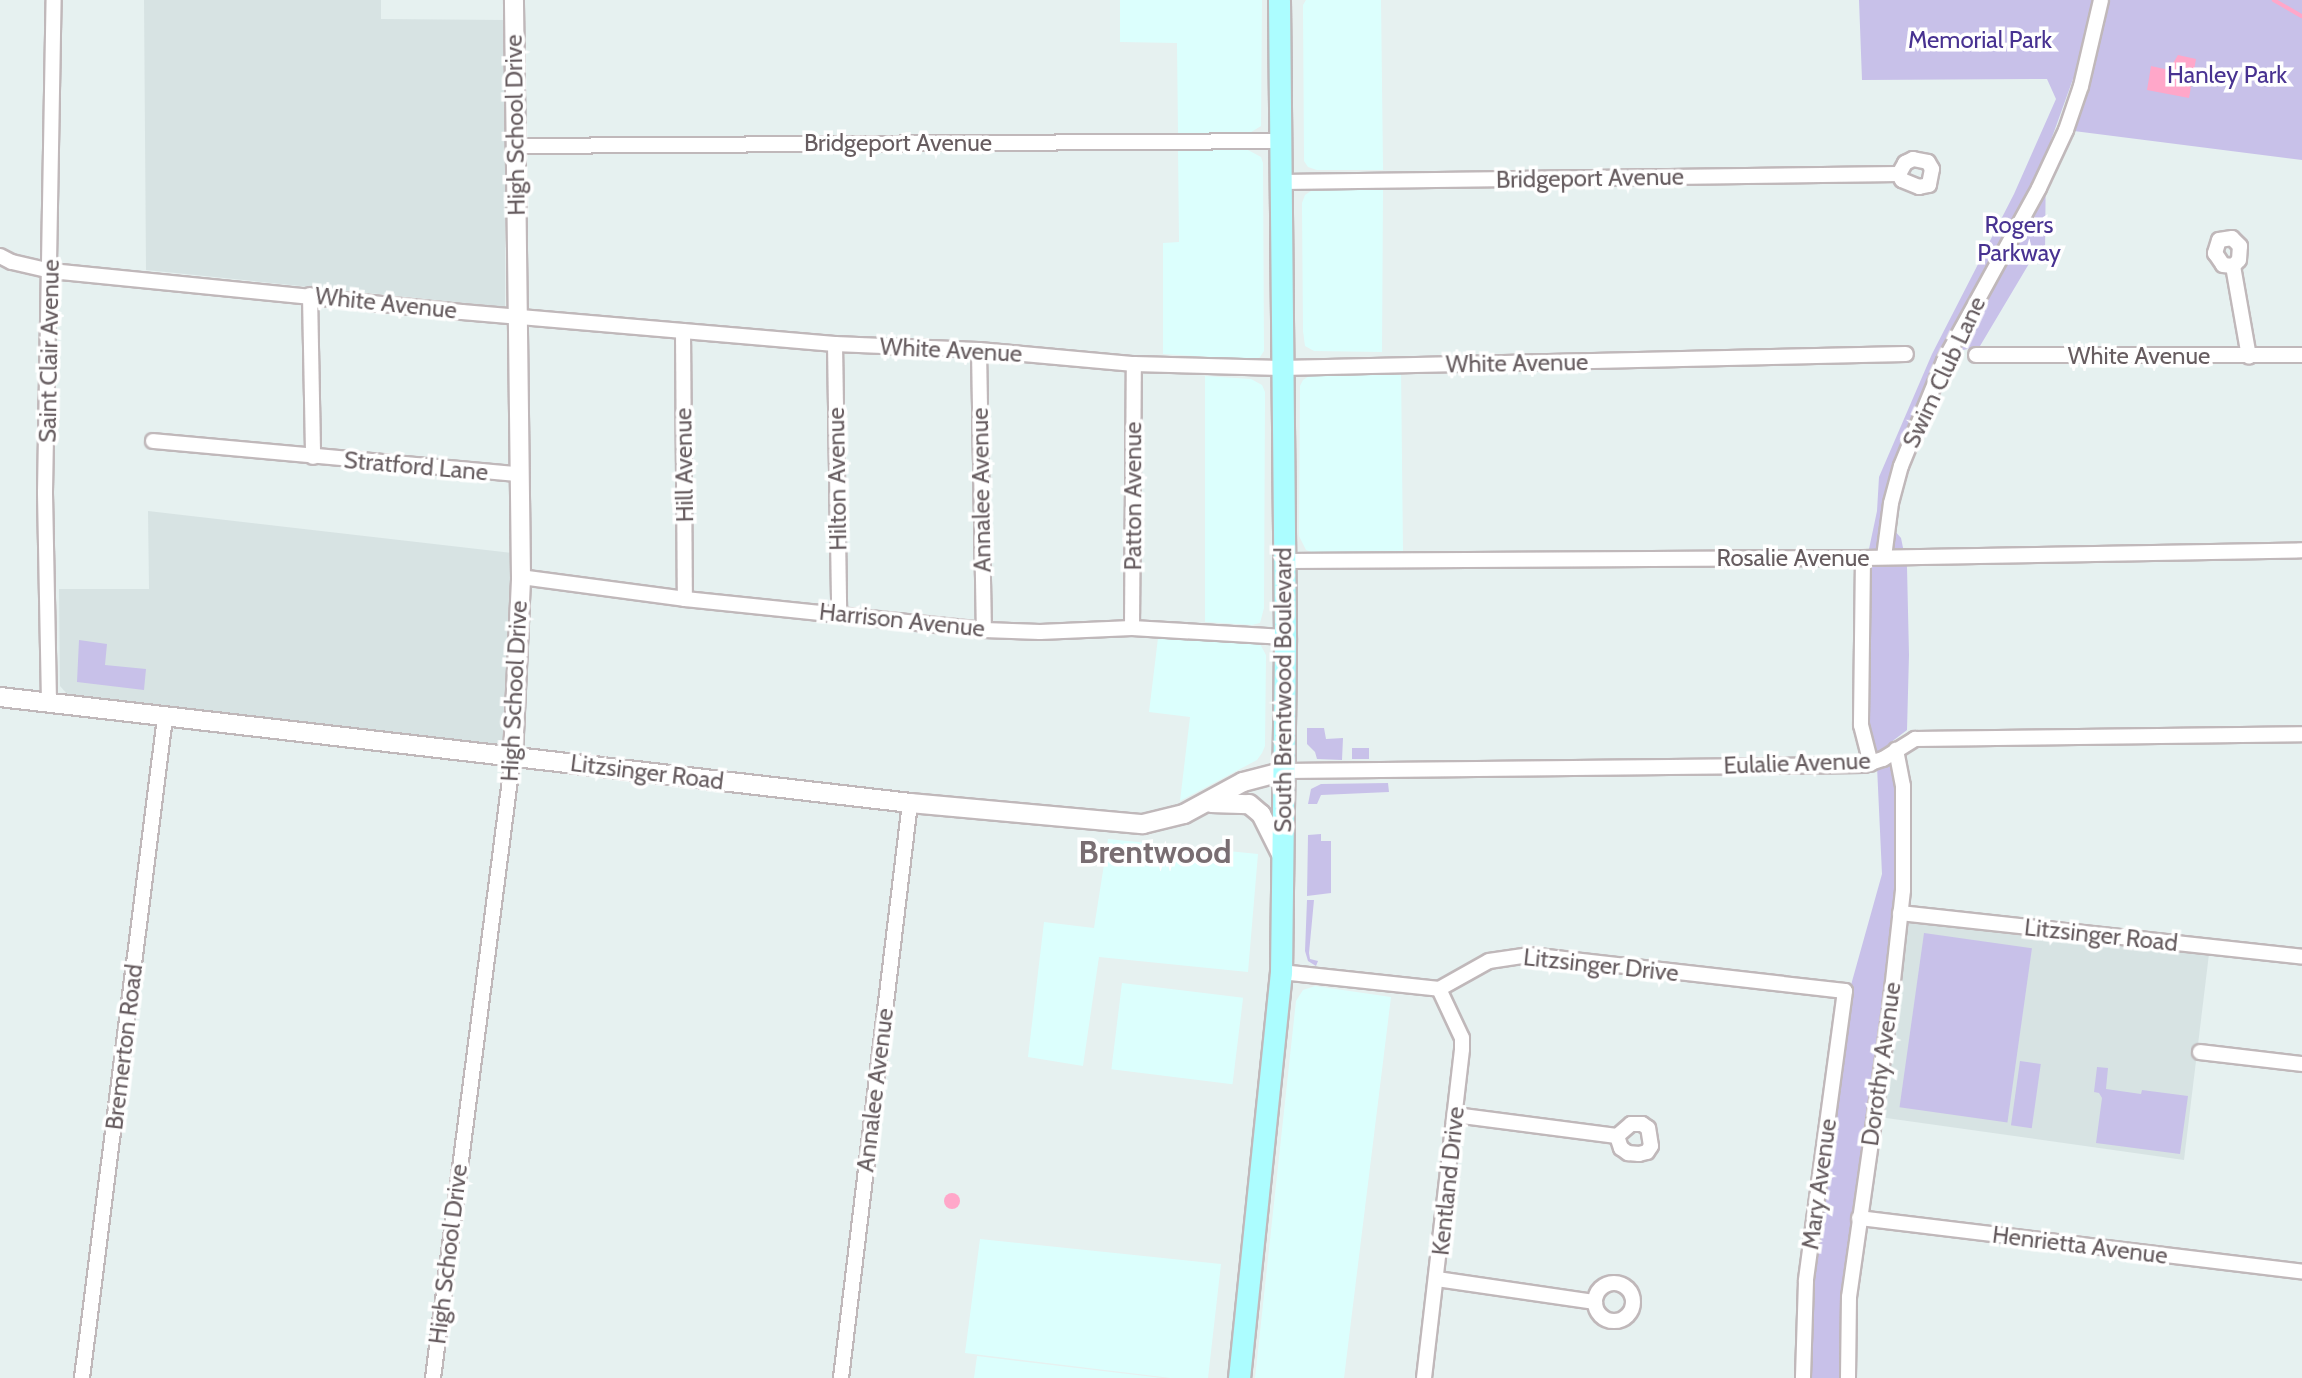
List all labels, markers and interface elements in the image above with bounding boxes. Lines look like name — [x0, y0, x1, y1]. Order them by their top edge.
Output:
park label: Memorial Park — [1908, 26, 2052, 54]
street label: High School Drive — [499, 34, 531, 216]
park label: Hanley Park — [2167, 61, 2287, 89]
street label: Bridgeport Avenue — [804, 129, 992, 157]
street label: Bridgeport Avenue — [1496, 162, 1684, 194]
park label: Rogers Parkway — [1977, 211, 2061, 267]
street label: Saint Clair Avenue — [33, 259, 65, 443]
street label: White Avenue — [314, 281, 458, 325]
street label: Swim Club Lane — [1896, 292, 1992, 452]
street label: White Avenue — [879, 332, 1023, 368]
street label: White Avenue — [2068, 342, 2210, 370]
street label: White Avenue — [1445, 347, 1589, 379]
street label: Hill Avenue — [669, 407, 699, 523]
street label: Hilton Avenue — [821, 407, 853, 551]
street label: Annalee Avenue — [965, 407, 997, 573]
street label: Patton Avenue — [1119, 422, 1147, 570]
street label: Stratford Lane — [343, 445, 489, 487]
street label: Rosalie Avenue — [1716, 544, 1870, 572]
street label: South Brentwood Boulevard — [1269, 547, 1297, 833]
street label: Harrison Avenue — [818, 597, 986, 643]
street label: High School Drive — [495, 600, 533, 782]
street label: Eulalie Avenue — [1723, 746, 1871, 780]
street label: Litzsinger Road — [569, 748, 725, 796]
district label: Brentwood — [1079, 833, 1231, 871]
street label: Litzsinger Road — [2023, 913, 2179, 957]
street label: Litzsinger Drive — [1522, 943, 1680, 987]
street label: Bremerton Road — [100, 963, 148, 1131]
street label: Dorothy Avenue — [1855, 980, 1907, 1148]
street label: Annalee Avenue — [851, 1006, 899, 1174]
street label: Kentland Drive — [1426, 1105, 1470, 1257]
street label: Mary Avenue — [1796, 1117, 1842, 1251]
street label: High School Drive — [423, 1162, 473, 1346]
street label: Henrietta Avenue — [1991, 1220, 2169, 1270]

